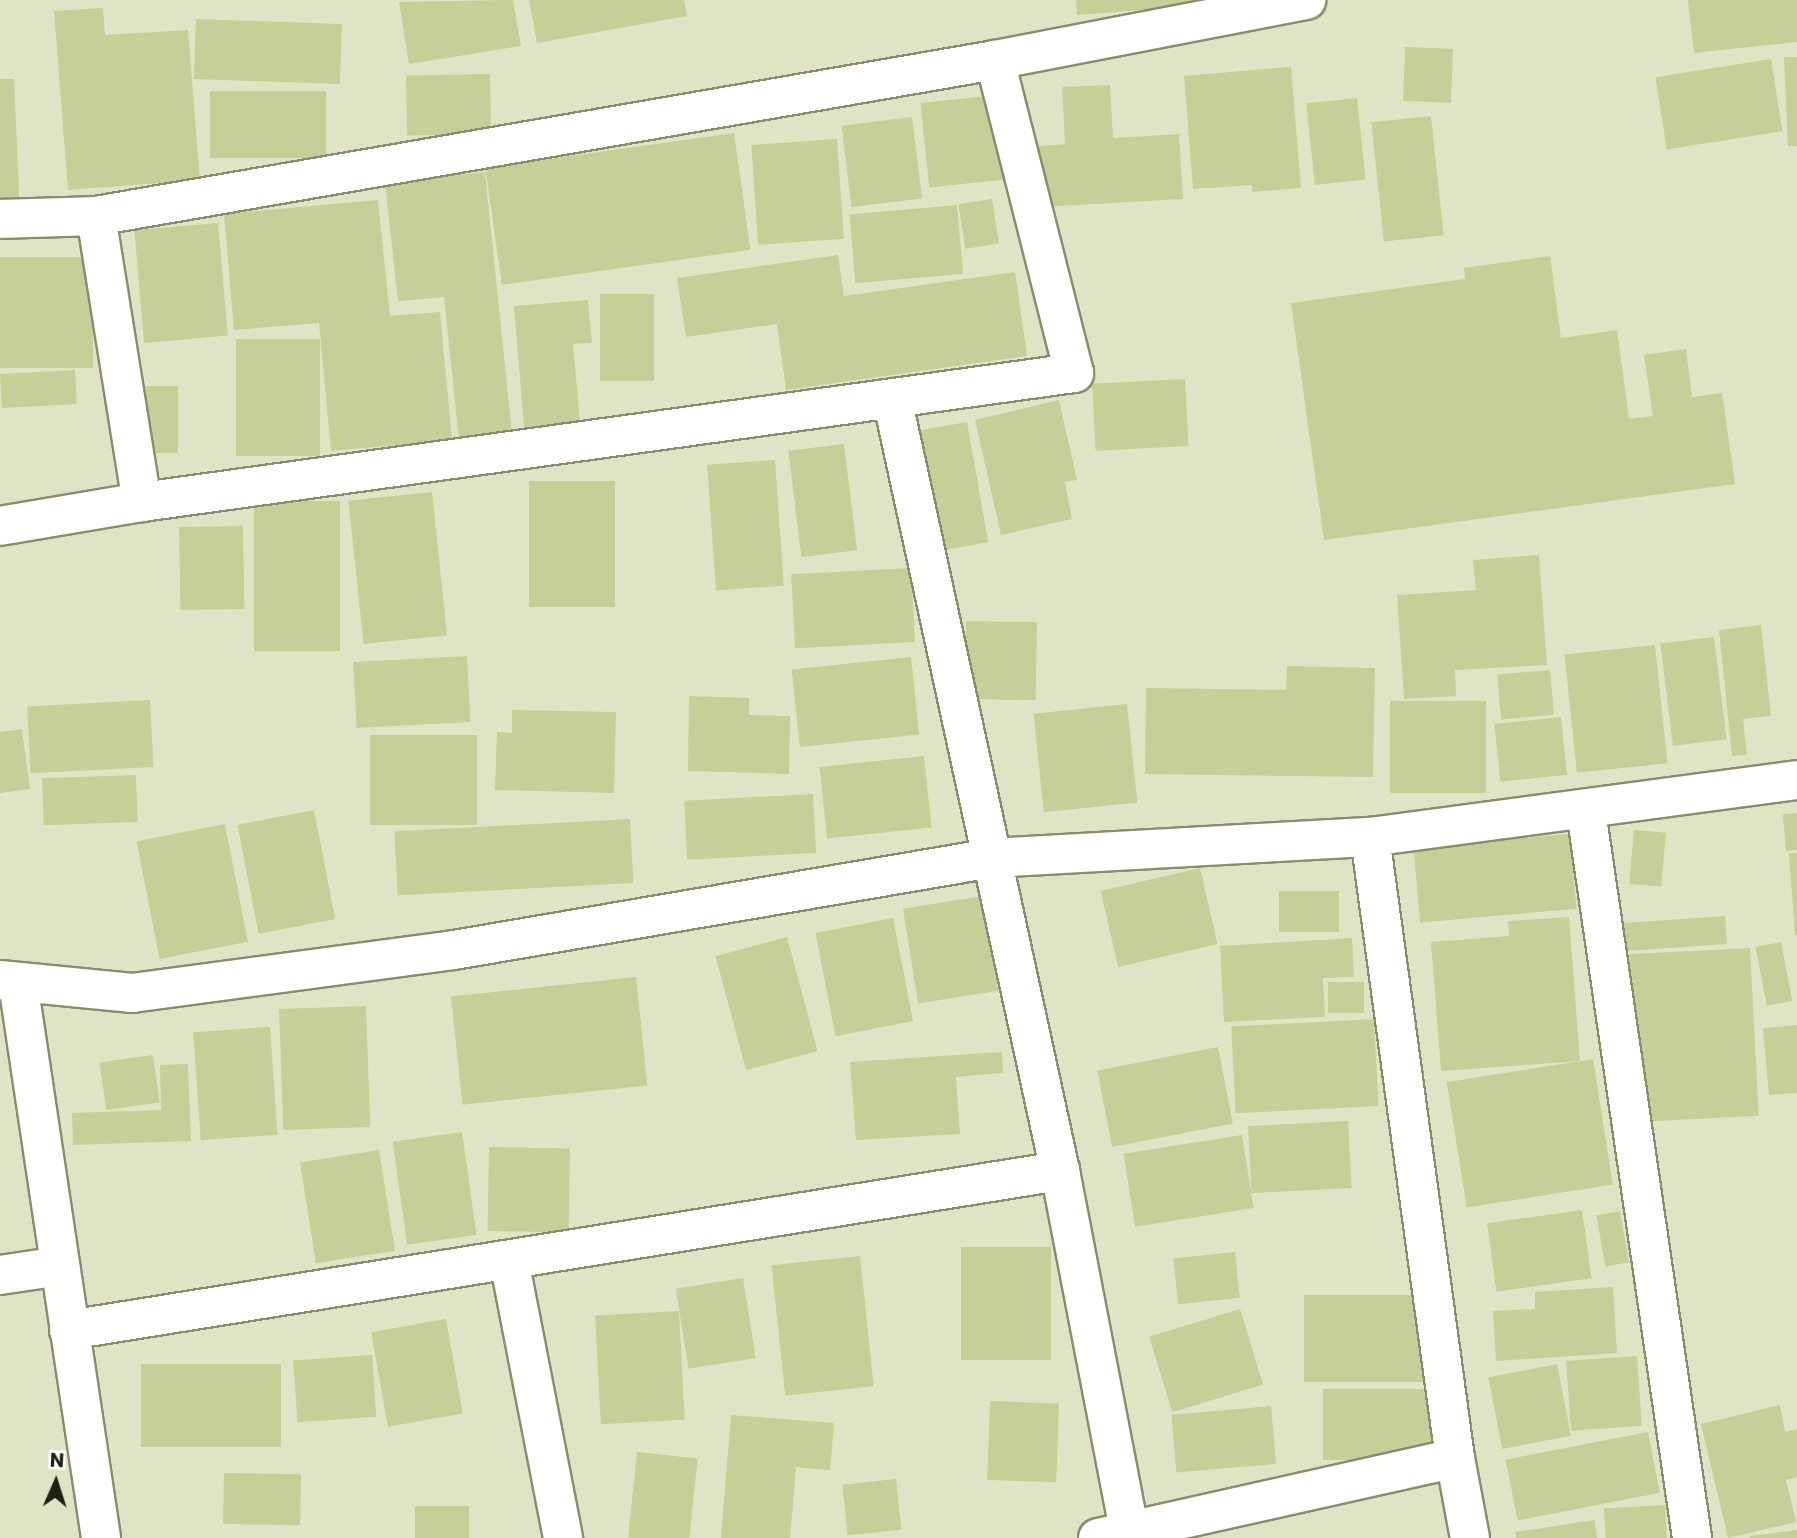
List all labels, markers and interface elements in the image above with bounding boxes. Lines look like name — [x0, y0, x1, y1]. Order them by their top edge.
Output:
north arrow — [21, 1447, 91, 1517]
text: N — [49, 1447, 65, 1474]

